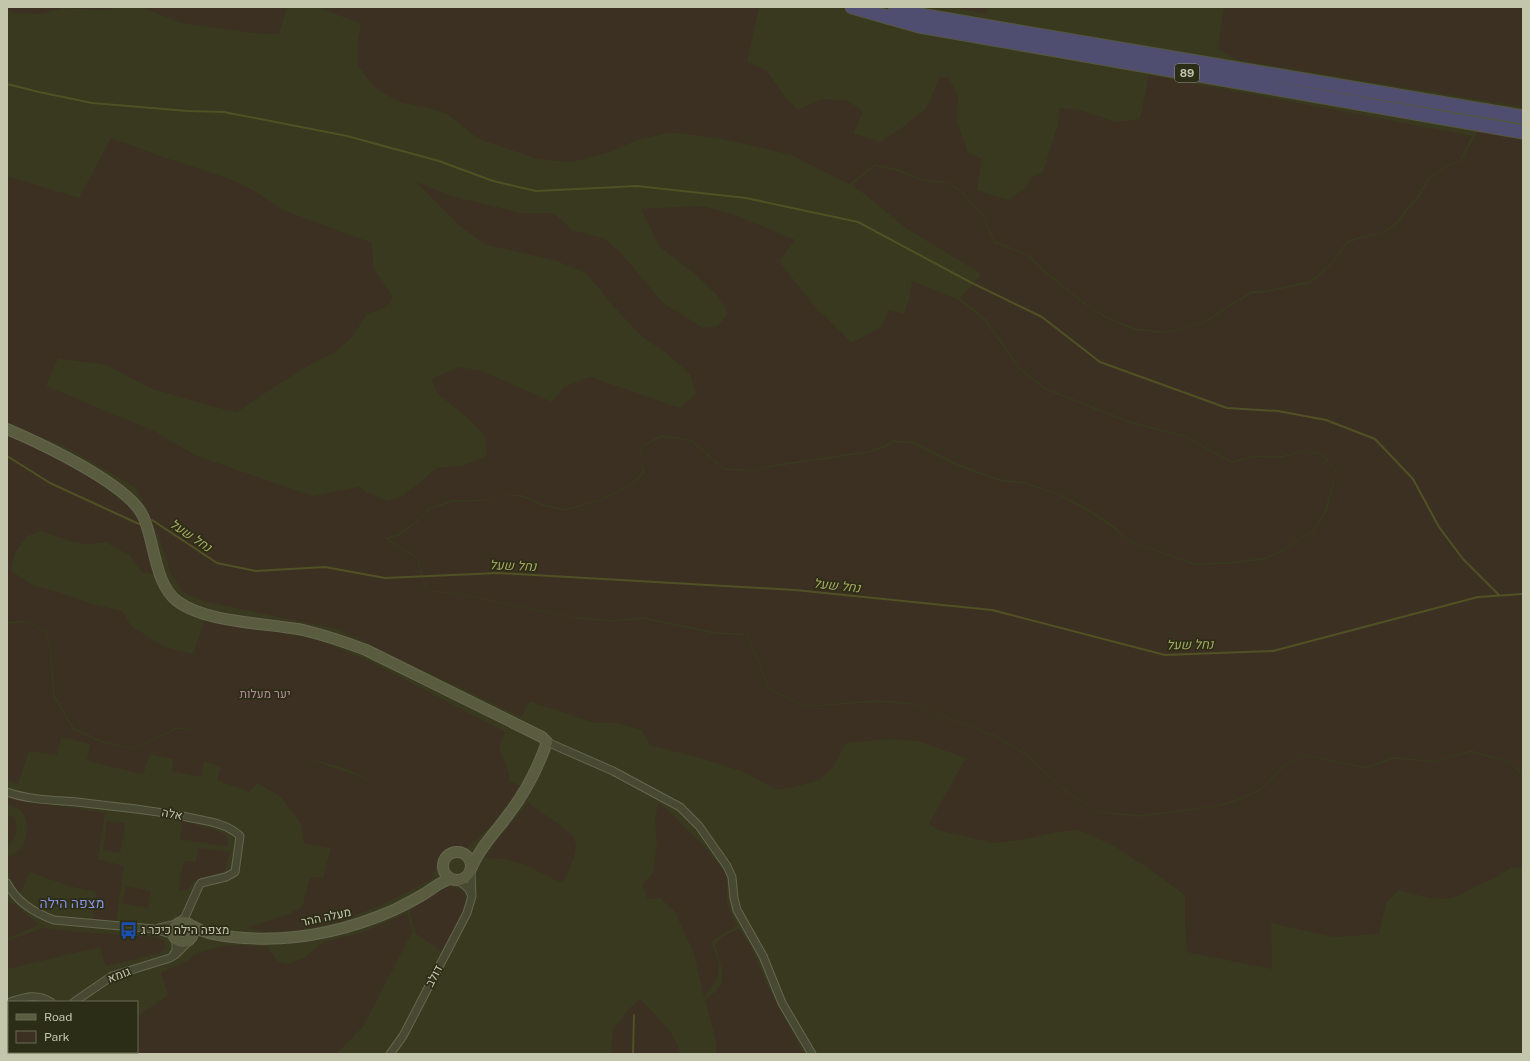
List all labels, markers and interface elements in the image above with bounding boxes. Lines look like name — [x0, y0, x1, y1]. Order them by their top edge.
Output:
road number: 89 — [1175, 64, 1199, 82]
water label: נחל שעל — [167, 516, 215, 555]
water label: נחל שעל — [489, 557, 538, 574]
water label: נחל שעל — [813, 576, 862, 596]
water label: נחל שעל — [1166, 637, 1215, 652]
park label: יער מעלות — [239, 687, 291, 701]
street label: אלה — [160, 805, 184, 823]
district label: מצפה הילה — [40, 895, 104, 911]
street label: מעלה ההר — [300, 905, 352, 929]
bus stop icon: מצפה הילה כיכר ג — [118, 920, 138, 940]
place label: מצפה הילה כיכר ג — [141, 923, 229, 937]
street label: דולב — [423, 963, 445, 989]
street label: גומא — [106, 964, 133, 986]
legend — [8, 1001, 138, 1053]
text: Road — [44, 1010, 72, 1024]
text: Park — [44, 1030, 70, 1044]

